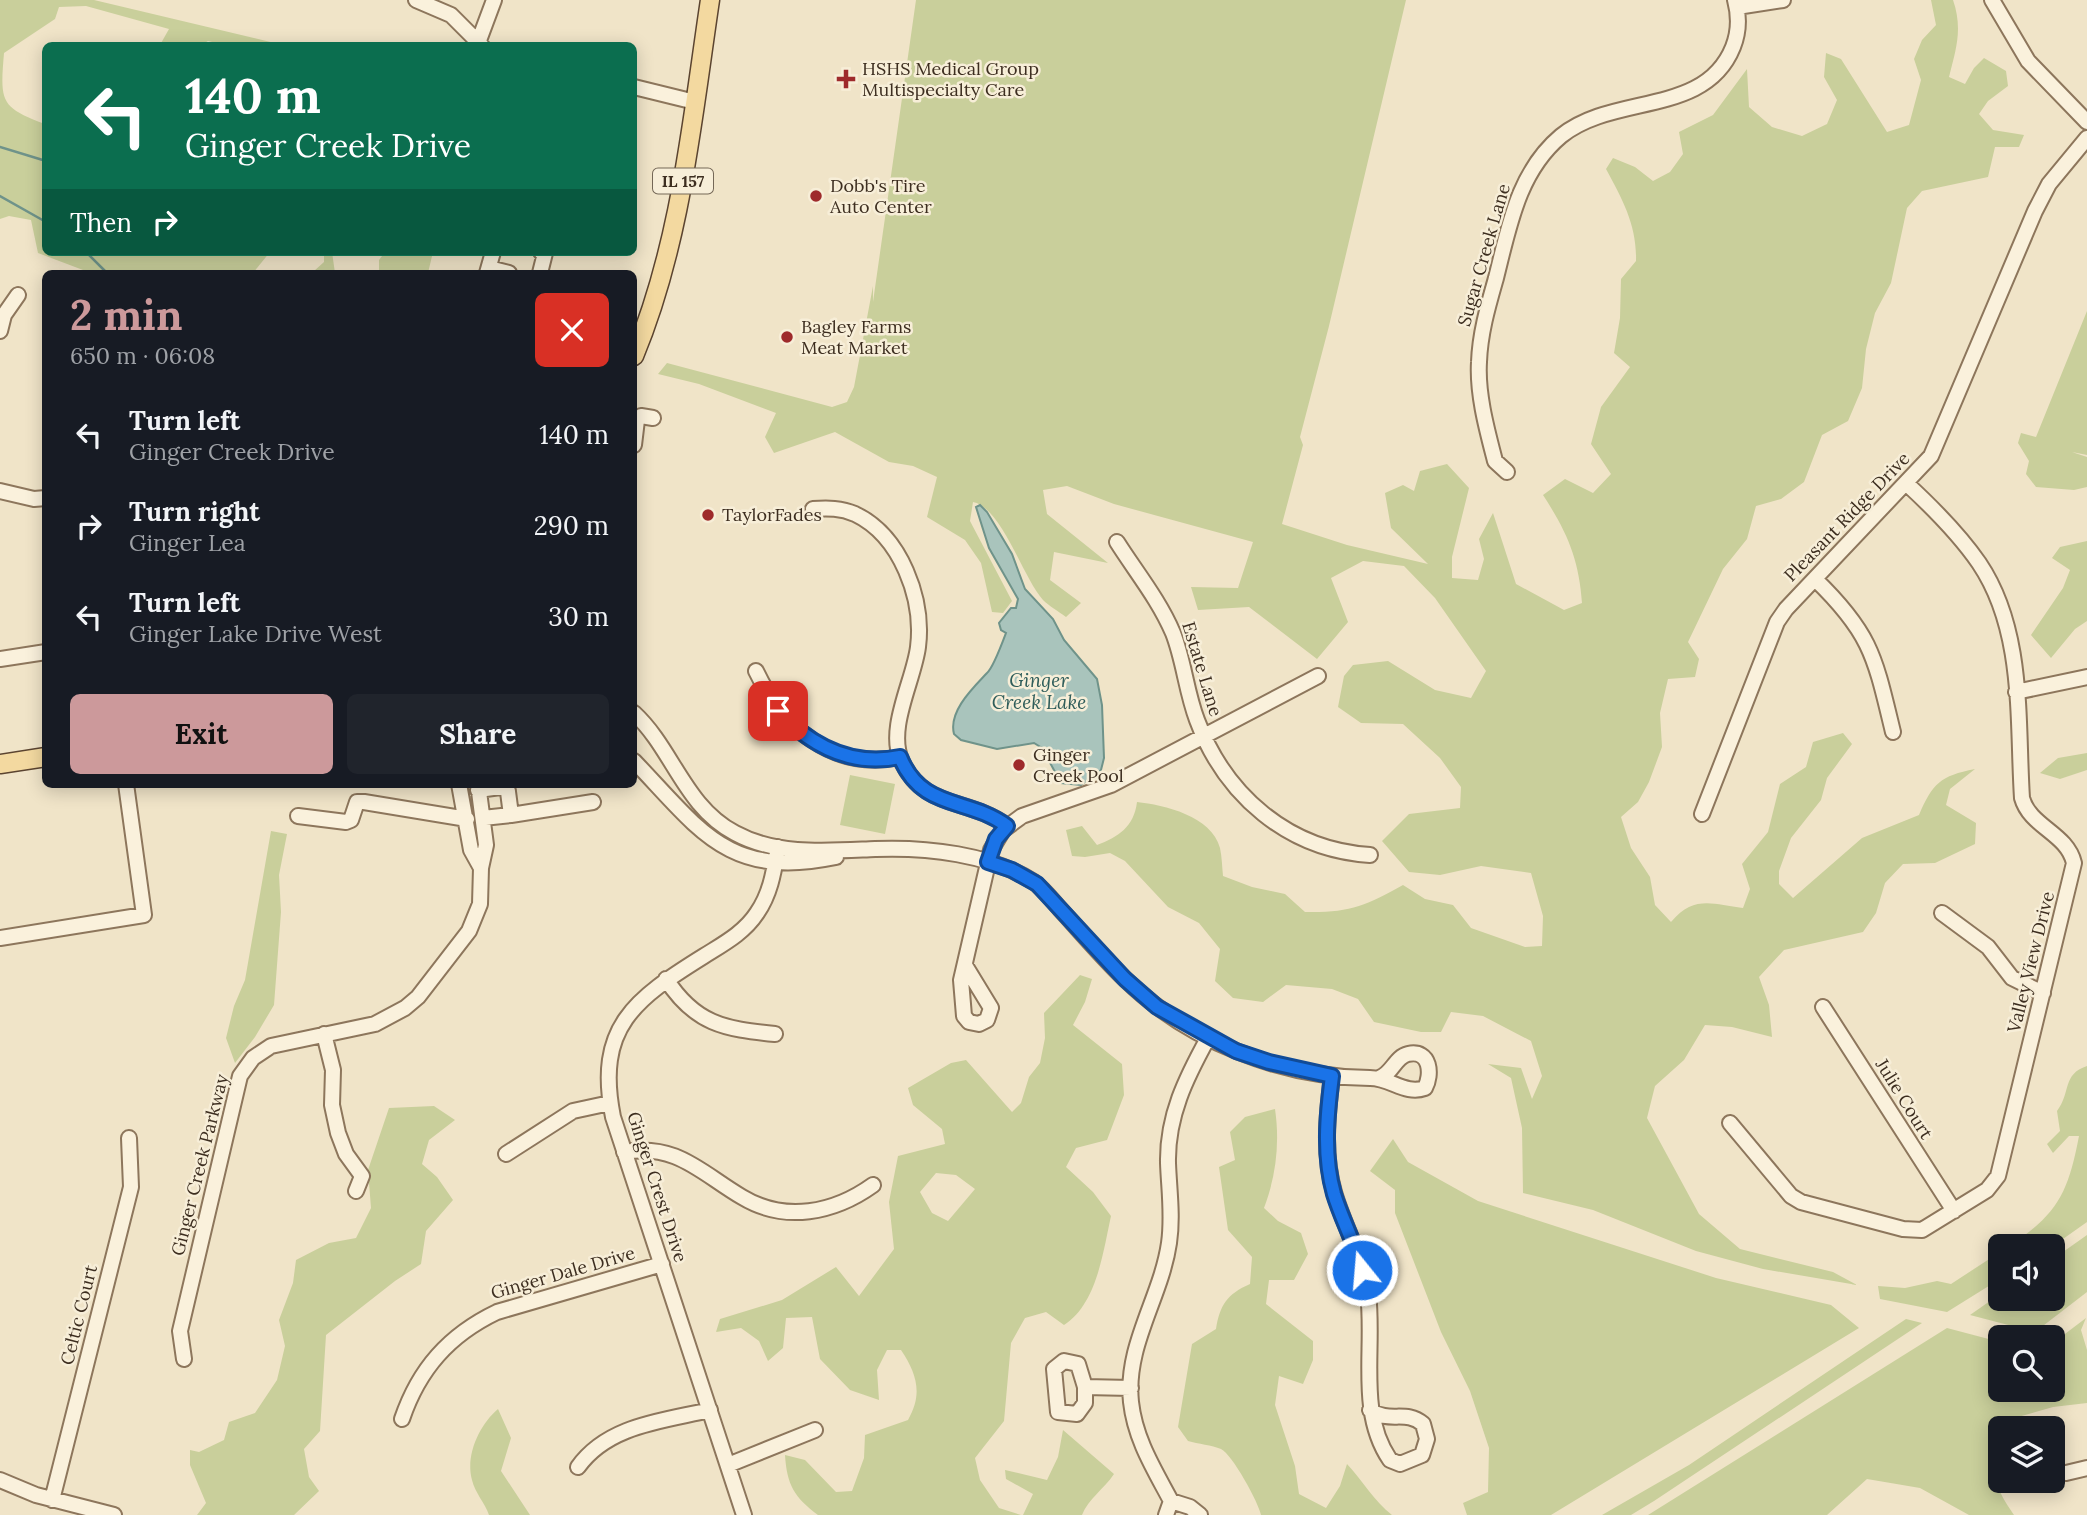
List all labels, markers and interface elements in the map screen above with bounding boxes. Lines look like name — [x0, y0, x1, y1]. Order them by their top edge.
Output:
place label: HSHS Medical Group Multispecialty Care — [862, 57, 1039, 101]
text: 140 m — [185, 64, 321, 126]
marker: HSHS Medical Group Multispecialty Care — [836, 69, 856, 89]
icon: left — [70, 70, 161, 161]
text: Ginger Creek Drive — [185, 125, 471, 166]
road number: IL 157 — [653, 168, 713, 194]
place label: Dobb's Tire Auto Center — [829, 174, 932, 218]
street label: Sugar Creek Lane — [1452, 181, 1515, 329]
marker: Dobb's Tire Auto Center — [808, 188, 824, 204]
icon: right — [146, 203, 184, 241]
text: Then — [70, 206, 132, 239]
text: 2 min — [70, 288, 183, 342]
button: close — [535, 293, 609, 367]
place label: Bagley Farms Meat Market — [801, 315, 911, 359]
marker: Bagley Farms Meat Market — [779, 329, 795, 345]
text: 650 m · 06:08 — [70, 341, 215, 370]
text: Turn left — [129, 404, 240, 437]
icon: left — [70, 416, 108, 454]
text: 140 m — [539, 418, 609, 451]
text: Ginger Creek Drive — [129, 437, 335, 466]
street label: Pleasant Ridge Drive — [1779, 447, 1915, 586]
text: Turn right — [129, 495, 260, 528]
place label: TaylorFades — [722, 503, 822, 526]
icon: right — [70, 507, 108, 545]
marker: TaylorFades — [700, 507, 716, 523]
text: 290 m — [534, 509, 609, 542]
text: Ginger Lea — [129, 528, 246, 557]
text: Turn left — [129, 586, 240, 619]
icon: left — [70, 598, 108, 636]
text: 30 m — [548, 600, 609, 633]
text: Ginger Lake Drive West — [129, 619, 382, 648]
street label: Estate Lane — [1177, 619, 1228, 719]
water label: Ginger Creek Lake — [992, 668, 1086, 714]
pin — [748, 681, 808, 741]
icon: arrive — [759, 692, 797, 730]
button: Exit — [70, 694, 333, 774]
button: Share — [347, 694, 609, 774]
place label: Ginger Creek Pool — [1033, 743, 1124, 787]
marker: Ginger Creek Pool — [1011, 757, 1027, 773]
street label: Valley View Drive — [2002, 889, 2059, 1036]
street label: Julie Court — [1870, 1053, 1938, 1143]
street label: Ginger Creek Parkway — [166, 1071, 233, 1258]
street label: Ginger Crest Drive — [622, 1109, 693, 1265]
position arrow — [1325, 1233, 1399, 1307]
map controls — [1988, 1234, 2065, 1493]
button: sound — [1988, 1234, 2065, 1311]
street label: Ginger Dale Drive — [488, 1241, 638, 1304]
street label: Celtic Court — [55, 1262, 102, 1367]
button: search — [1988, 1325, 2065, 1402]
button: layers — [1988, 1416, 2065, 1493]

